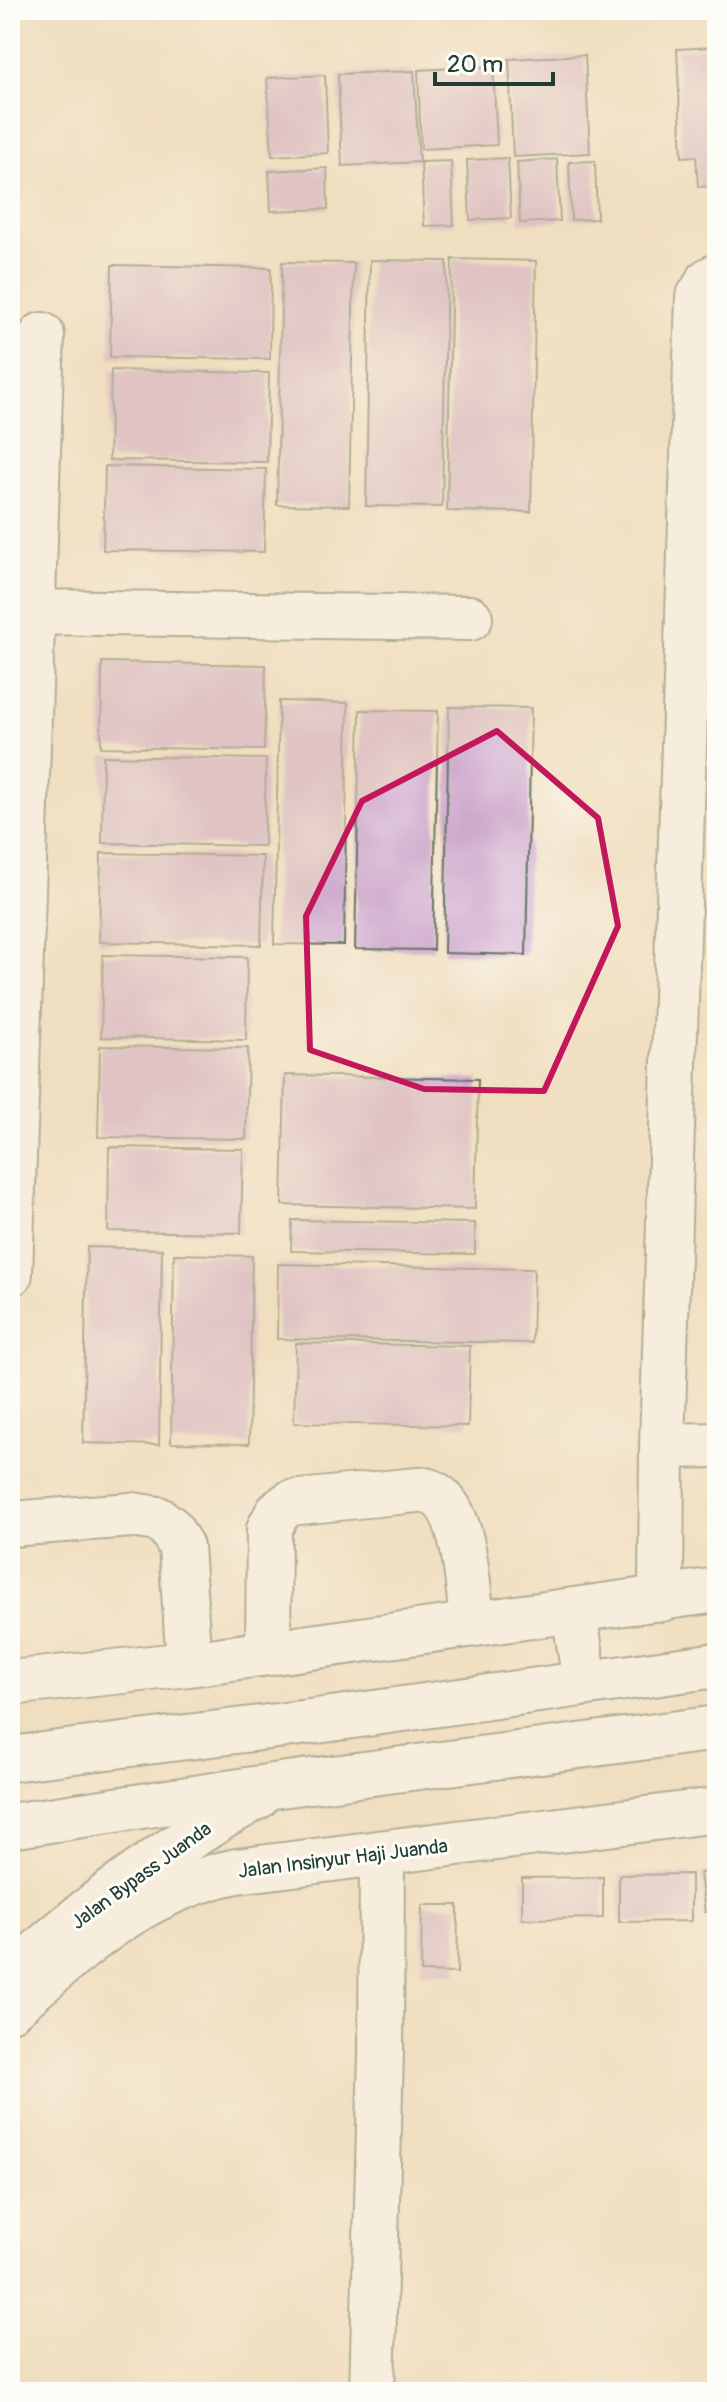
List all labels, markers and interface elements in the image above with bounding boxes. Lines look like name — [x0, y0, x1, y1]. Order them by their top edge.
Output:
scale bar — [435, 36, 553, 86]
text: 20 m — [447, 50, 503, 79]
street label: Jalan Bypass Juanda — [66, 1816, 216, 1935]
street label: Jalan Insinyur Haji Juanda — [237, 1833, 449, 1884]

